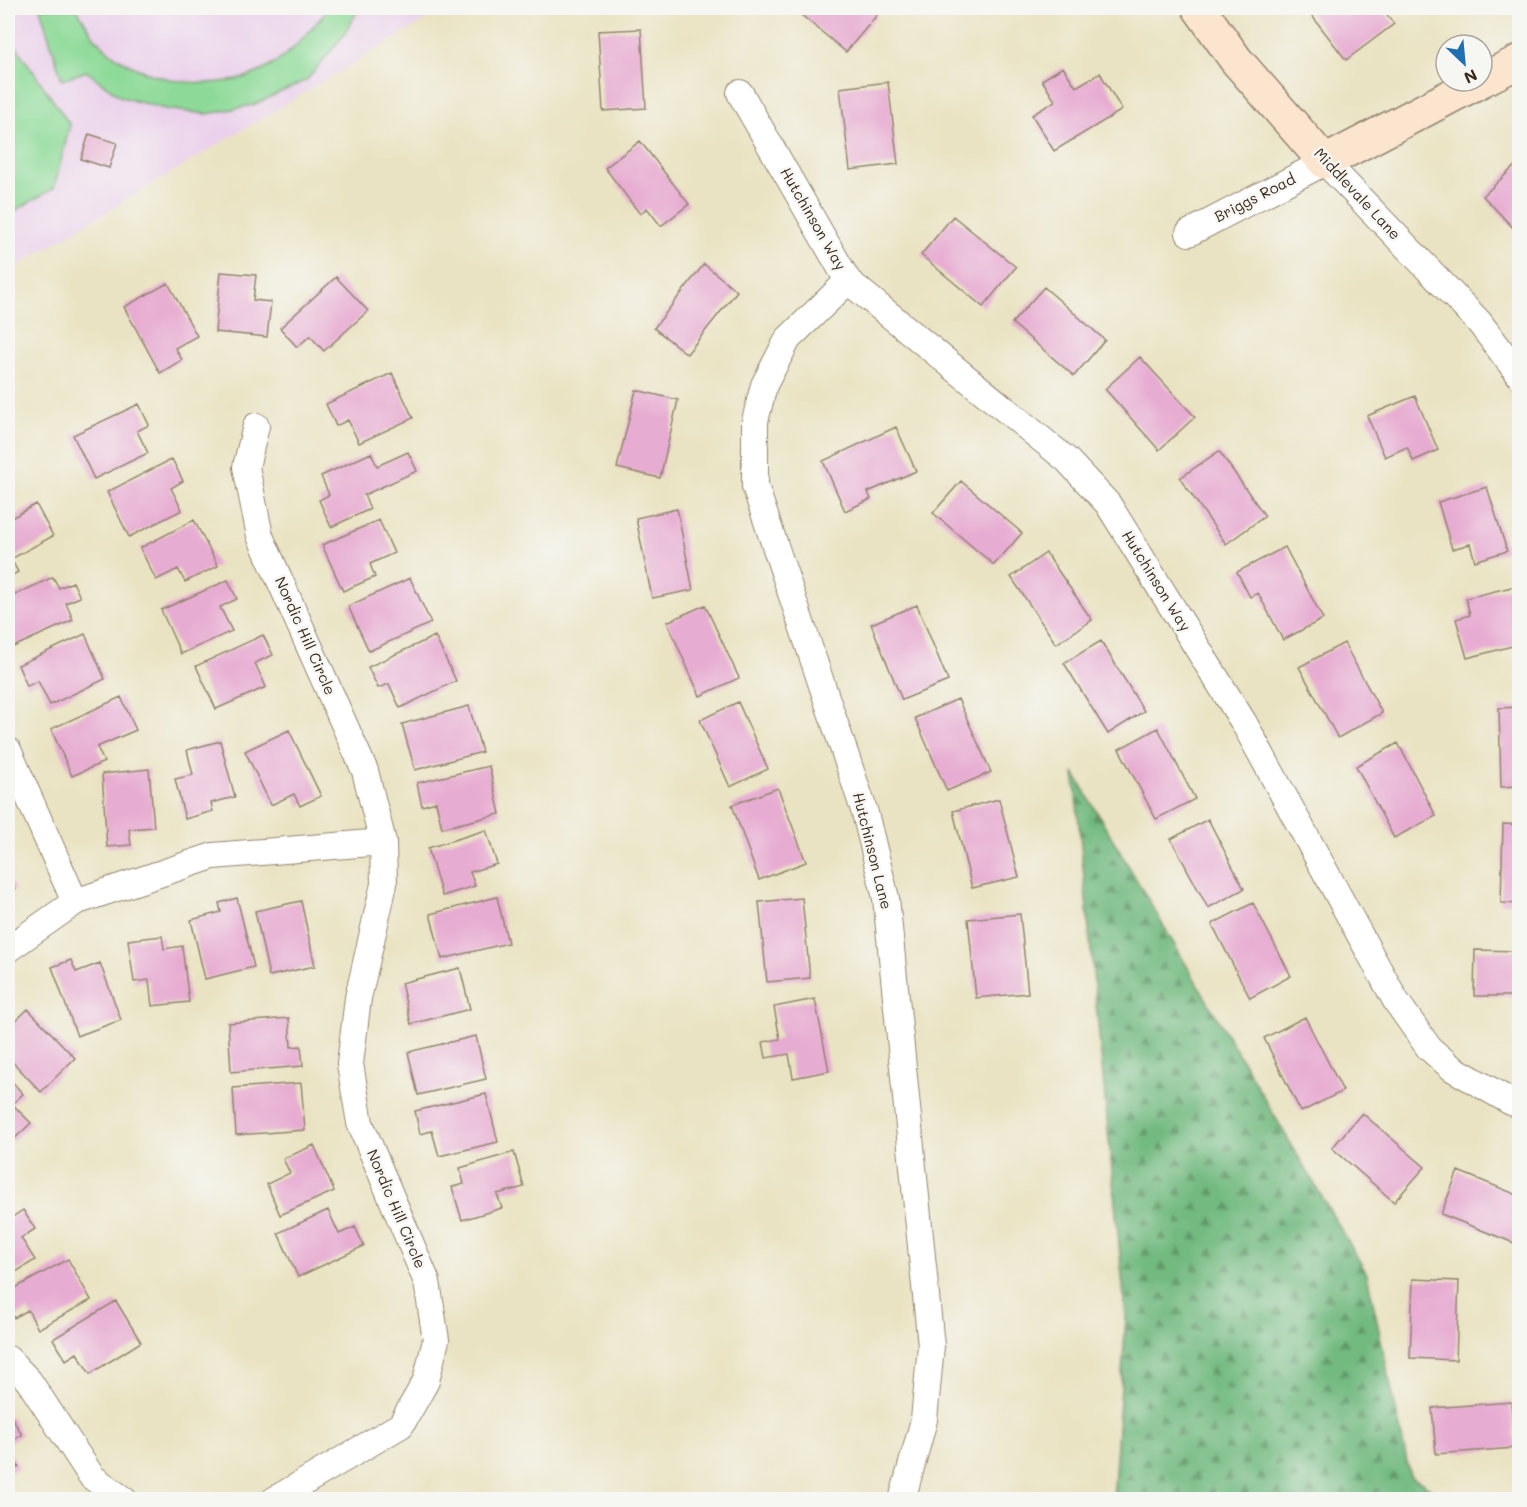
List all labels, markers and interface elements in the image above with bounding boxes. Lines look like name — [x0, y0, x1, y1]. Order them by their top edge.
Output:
north arrow — [1434, 33, 1494, 93]
text: N — [1461, 65, 1481, 89]
street label: Middlevale Lane — [1310, 143, 1405, 243]
street label: Hutchinson Way — [776, 164, 851, 274]
street label: Briggs Road — [1211, 168, 1298, 226]
street label: Hutchinson Way — [1118, 526, 1196, 635]
street label: Nordic Hill Circle — [271, 573, 341, 698]
street label: Hutchinson Lane — [849, 790, 897, 911]
street label: Nordic Hill Circle — [363, 1146, 431, 1271]

